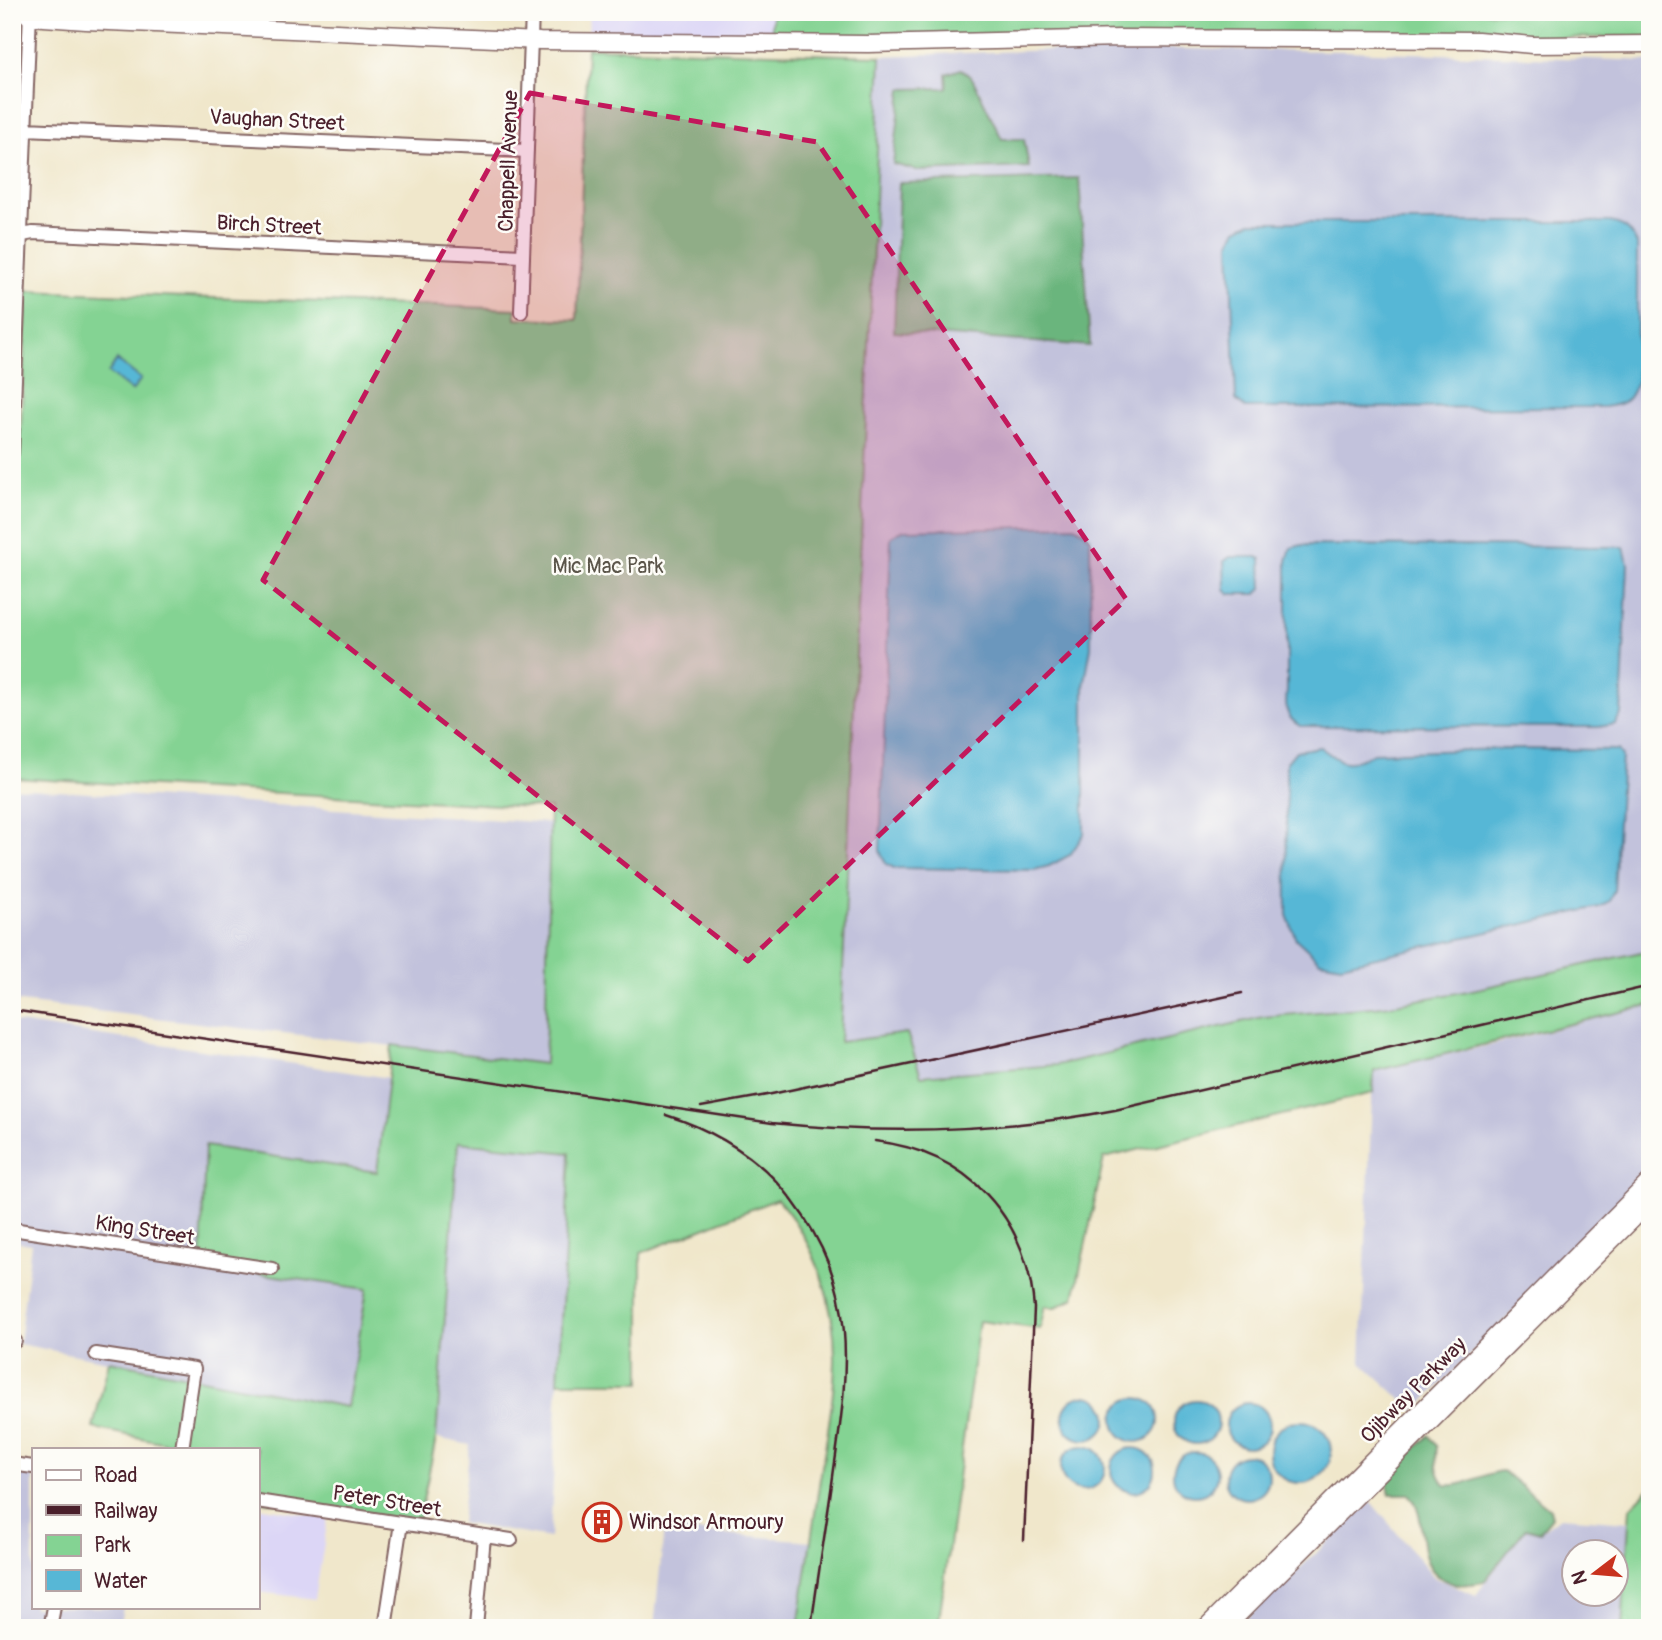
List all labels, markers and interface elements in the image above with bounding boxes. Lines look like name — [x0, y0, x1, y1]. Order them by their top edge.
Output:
street label: Chappell Avenue — [493, 89, 524, 232]
street label: Vaughan Street — [209, 103, 346, 138]
street label: Birch Street — [216, 209, 323, 242]
park label: Mic Mac Park — [553, 553, 664, 580]
street label: King Street — [93, 1209, 197, 1252]
street label: Ojibway Parkway — [1355, 1332, 1472, 1449]
legend — [32, 1448, 259, 1608]
text: Road — [94, 1462, 138, 1489]
street label: Peter Street — [331, 1480, 444, 1523]
text: Railway — [94, 1498, 158, 1525]
building icon: Windsor Armoury — [581, 1501, 623, 1543]
place label: Windsor Armoury — [629, 1509, 783, 1536]
text: Park — [94, 1532, 131, 1559]
north arrow — [1560, 1538, 1630, 1608]
text: Water — [94, 1568, 148, 1595]
text: N — [1566, 1568, 1593, 1587]

